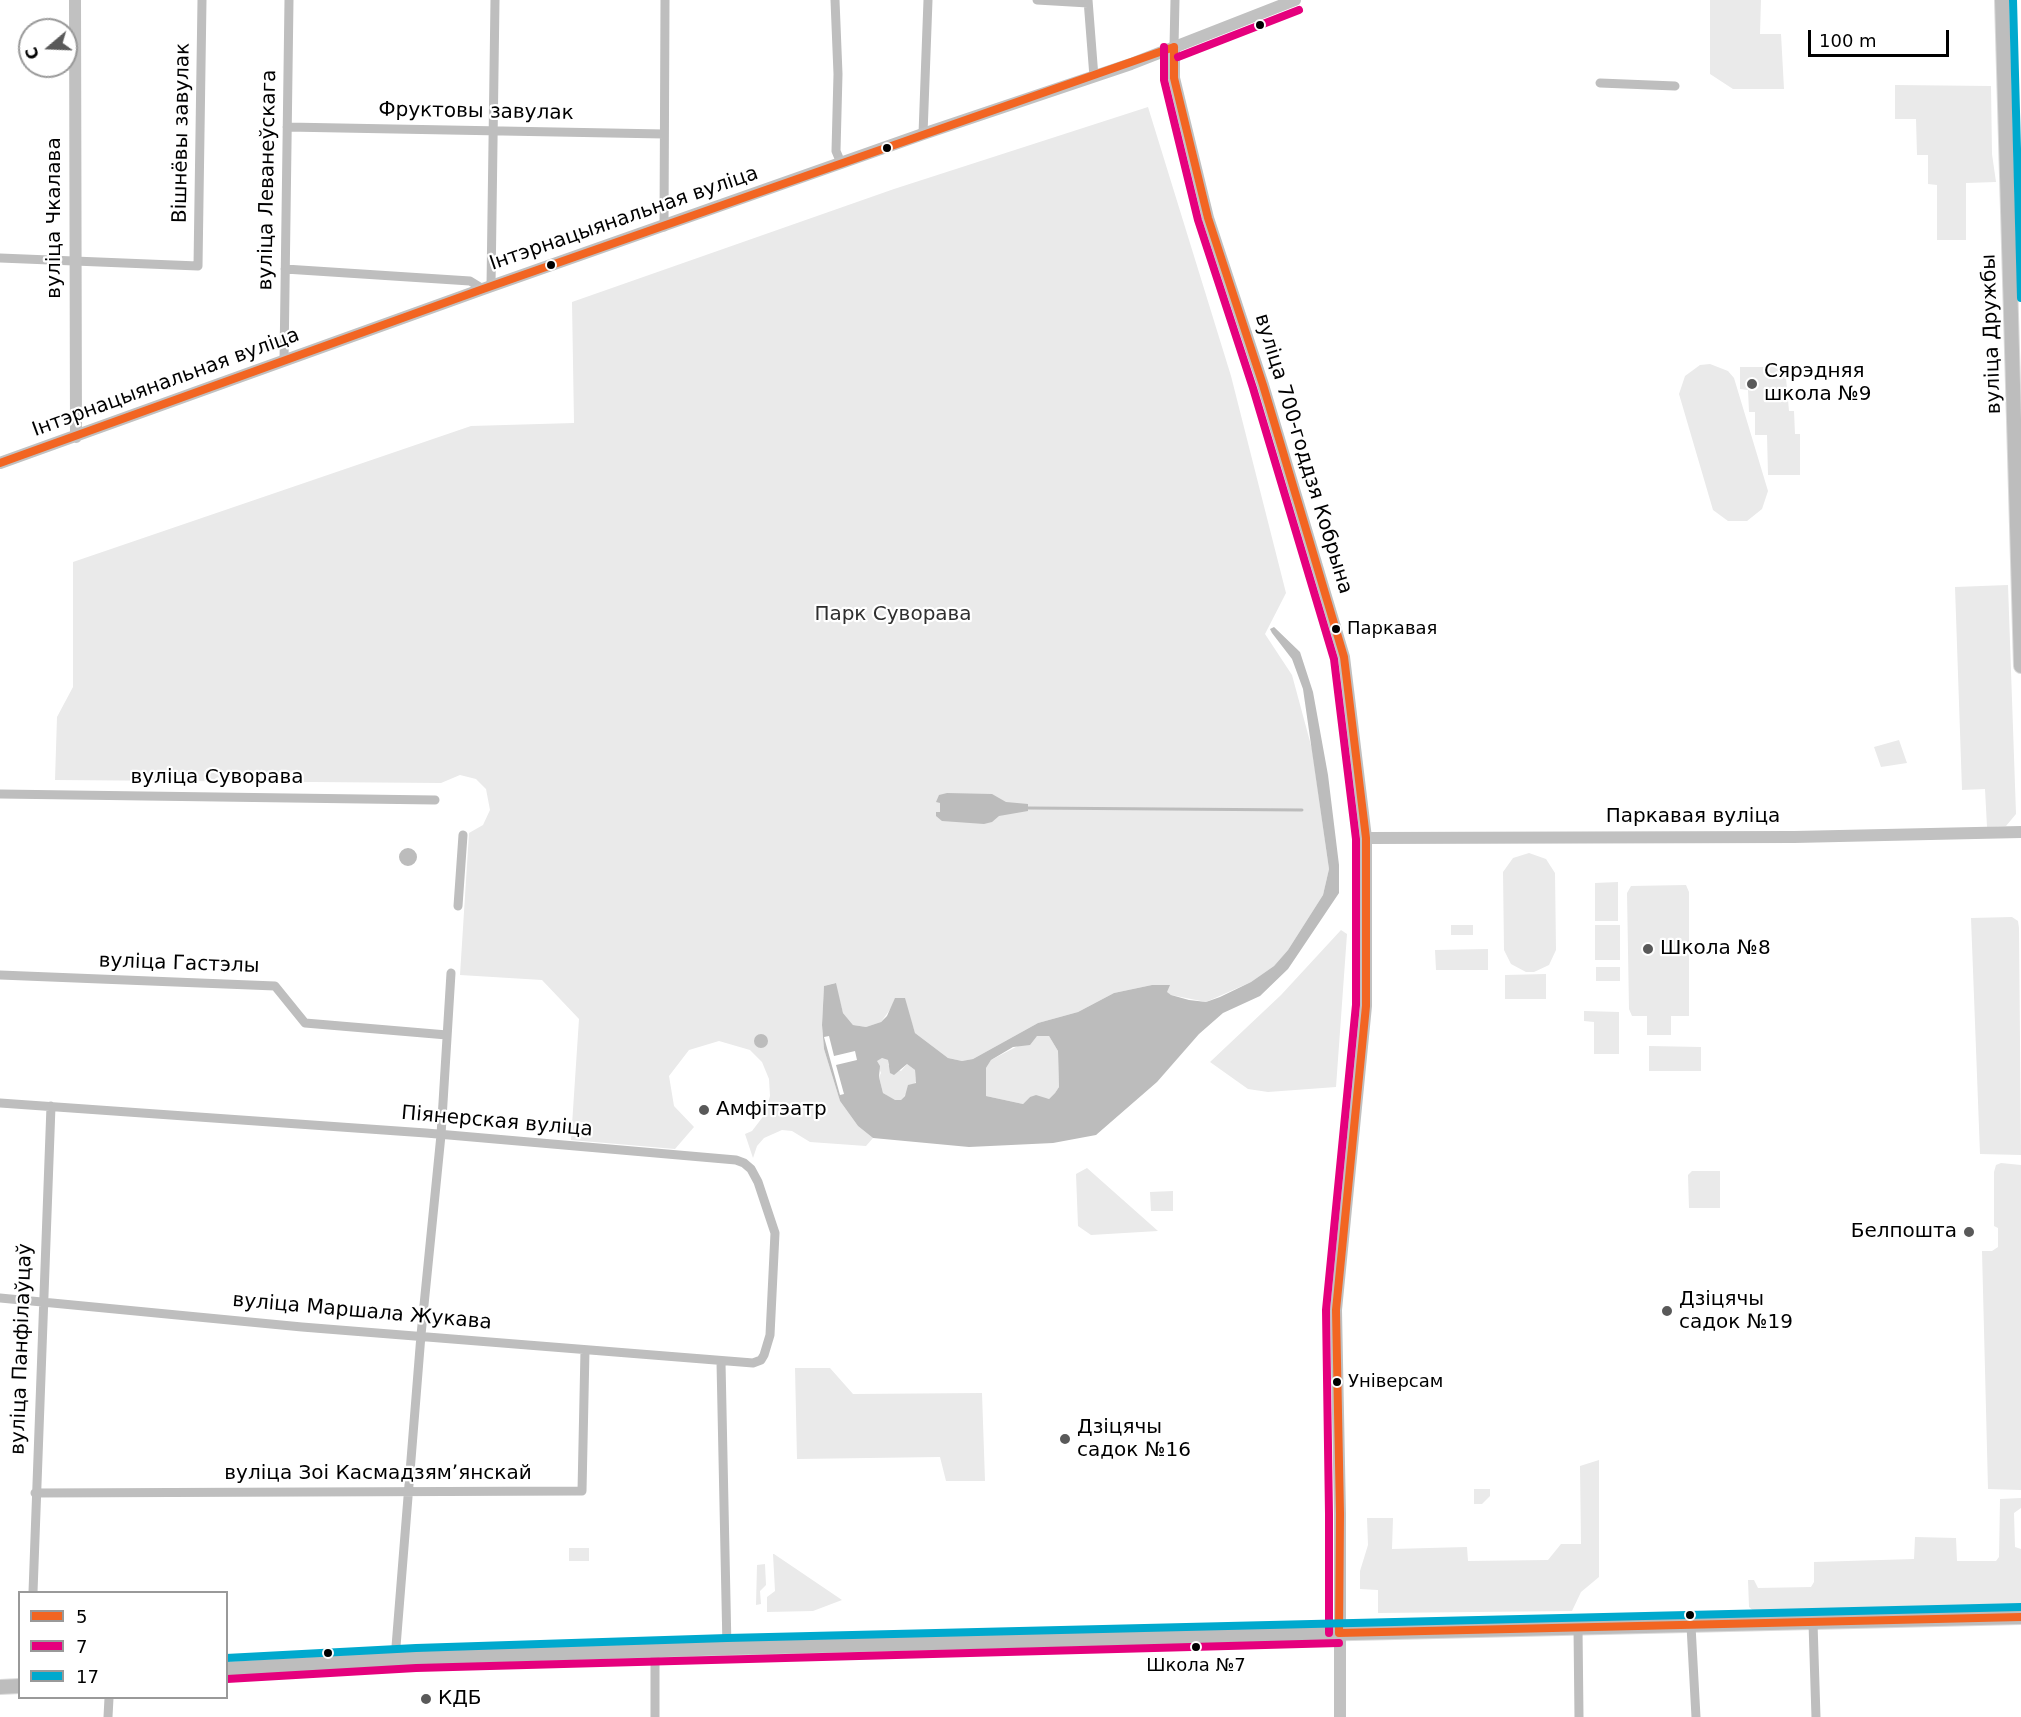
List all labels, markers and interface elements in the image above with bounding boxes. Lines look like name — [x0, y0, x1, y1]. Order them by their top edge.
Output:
north arrow — [18, 18, 78, 78]
scale bar — [1811, 18, 1952, 56]
unlabelled marker — [1254, 19, 1266, 31]
text: 100 m — [1819, 30, 1877, 51]
street label: Вішнёвы завулак — [168, 43, 196, 223]
text: С — [22, 45, 43, 62]
street label: вуліца Леванеўскага — [254, 69, 282, 291]
street label: Фруктовы завулак — [378, 98, 574, 126]
street label: вуліца Чкалава — [43, 137, 67, 299]
unlabelled marker — [881, 142, 893, 154]
street label: Інтэрнацыянальная вуліца — [487, 162, 761, 276]
street label: вуліца Дружбы — [1977, 253, 2007, 415]
unlabelled marker — [545, 259, 557, 271]
street label: вуліца 700-годдзя Кобрына — [1249, 311, 1357, 597]
street label: Інтэрнацыянальная вуліца — [29, 323, 303, 443]
place label: Сярэдняя школа №9 — [1764, 360, 1872, 407]
marker: Сярэдняя школа №9 — [1745, 377, 1759, 391]
park label: Парк Суворава — [814, 603, 972, 627]
place label: Паркавая — [1347, 618, 1437, 640]
marker: Паркавая — [1330, 623, 1342, 635]
street label: вуліца Суворава — [130, 766, 304, 790]
street label: Паркавая вуліца — [1606, 805, 1780, 829]
place label: Школа №8 — [1660, 937, 1771, 961]
marker: Школа №8 — [1641, 942, 1655, 956]
street label: вуліца Гастэлы — [98, 949, 260, 979]
place label: Амфітэатр — [716, 1098, 827, 1122]
street label: Піянерская вуліца — [400, 1102, 594, 1142]
marker: Амфітэатр — [697, 1103, 711, 1117]
place label: Белпошта — [1851, 1220, 1957, 1244]
marker: Белпошта — [1962, 1225, 1976, 1239]
street label: вуліца Панфілаўцаў — [6, 1243, 38, 1455]
place label: Дзіцячы садок №19 — [1679, 1288, 1793, 1335]
street label: вуліца Маршала Жукава — [231, 1289, 493, 1335]
marker: Дзіцячы садок №19 — [1660, 1304, 1674, 1318]
place label: Універсам — [1348, 1371, 1443, 1393]
marker: Універсам — [1331, 1376, 1343, 1388]
place label: Дзіцячы садок №16 — [1077, 1416, 1191, 1463]
marker: Дзіцячы садок №16 — [1058, 1432, 1072, 1446]
street label: вуліца Зоі Касмадзямʼянскай — [224, 1462, 532, 1486]
legend — [18, 1591, 228, 1699]
text: 5 — [76, 1606, 87, 1627]
unlabelled marker — [1684, 1609, 1696, 1621]
text: 7 — [76, 1636, 87, 1657]
marker: Школа №7 — [1190, 1641, 1202, 1653]
unlabelled marker — [322, 1647, 334, 1659]
place label: Школа №7 — [1146, 1655, 1246, 1677]
text: 17 — [76, 1666, 99, 1687]
place label: КДБ — [438, 1687, 482, 1711]
marker: КДБ — [419, 1692, 433, 1706]

